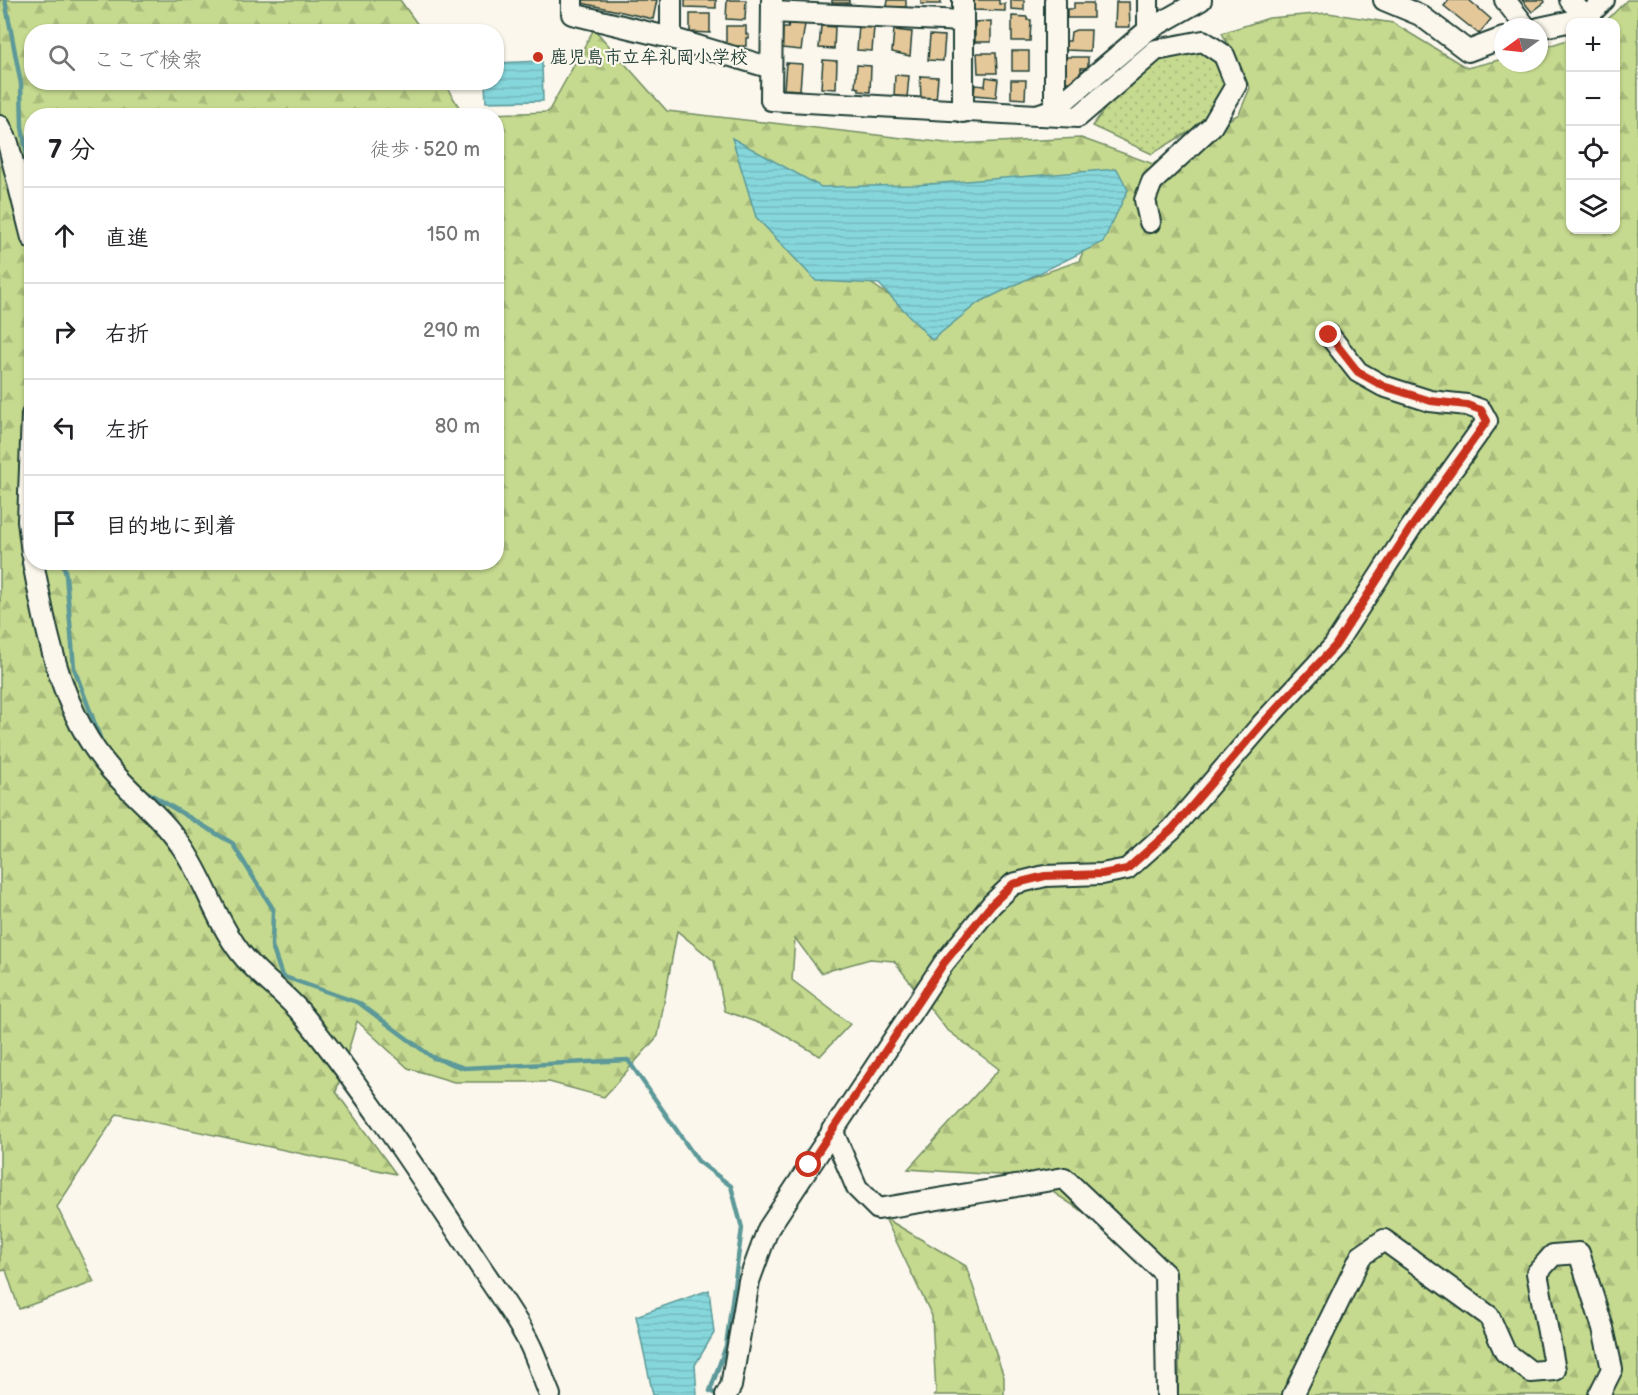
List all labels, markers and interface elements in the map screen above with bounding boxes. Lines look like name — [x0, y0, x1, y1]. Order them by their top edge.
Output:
north arrow — [1494, 18, 1548, 72]
map controls — [1566, 18, 1620, 234]
button: + — [1566, 18, 1620, 72]
search box — [24, 24, 504, 90]
icon: search — [45, 41, 78, 74]
text: ここで検索 — [93, 47, 203, 74]
place label: 鹿児島市立牟礼岡小学校 — [550, 47, 748, 68]
marker: 鹿児島市立牟礼岡小学校 — [531, 50, 545, 64]
button: − — [1566, 72, 1620, 126]
button: locate — [1566, 126, 1620, 180]
text: 7 分 — [48, 135, 95, 166]
text: 徒歩 · 520 m — [370, 138, 480, 162]
button: layers — [1566, 180, 1620, 234]
icon: ahead — [48, 219, 81, 252]
text: 150 m — [427, 223, 480, 247]
text: 直進 — [105, 225, 149, 252]
icon: right — [48, 315, 81, 348]
text: 290 m — [423, 319, 480, 343]
text: 右折 — [105, 321, 149, 348]
route end — [1315, 321, 1341, 347]
icon: left — [48, 411, 81, 444]
text: 80 m — [435, 415, 480, 439]
text: 左折 — [105, 417, 149, 444]
icon: arrive — [48, 507, 81, 540]
text: 目的地に到着 — [105, 513, 237, 540]
route start — [795, 1151, 821, 1177]

